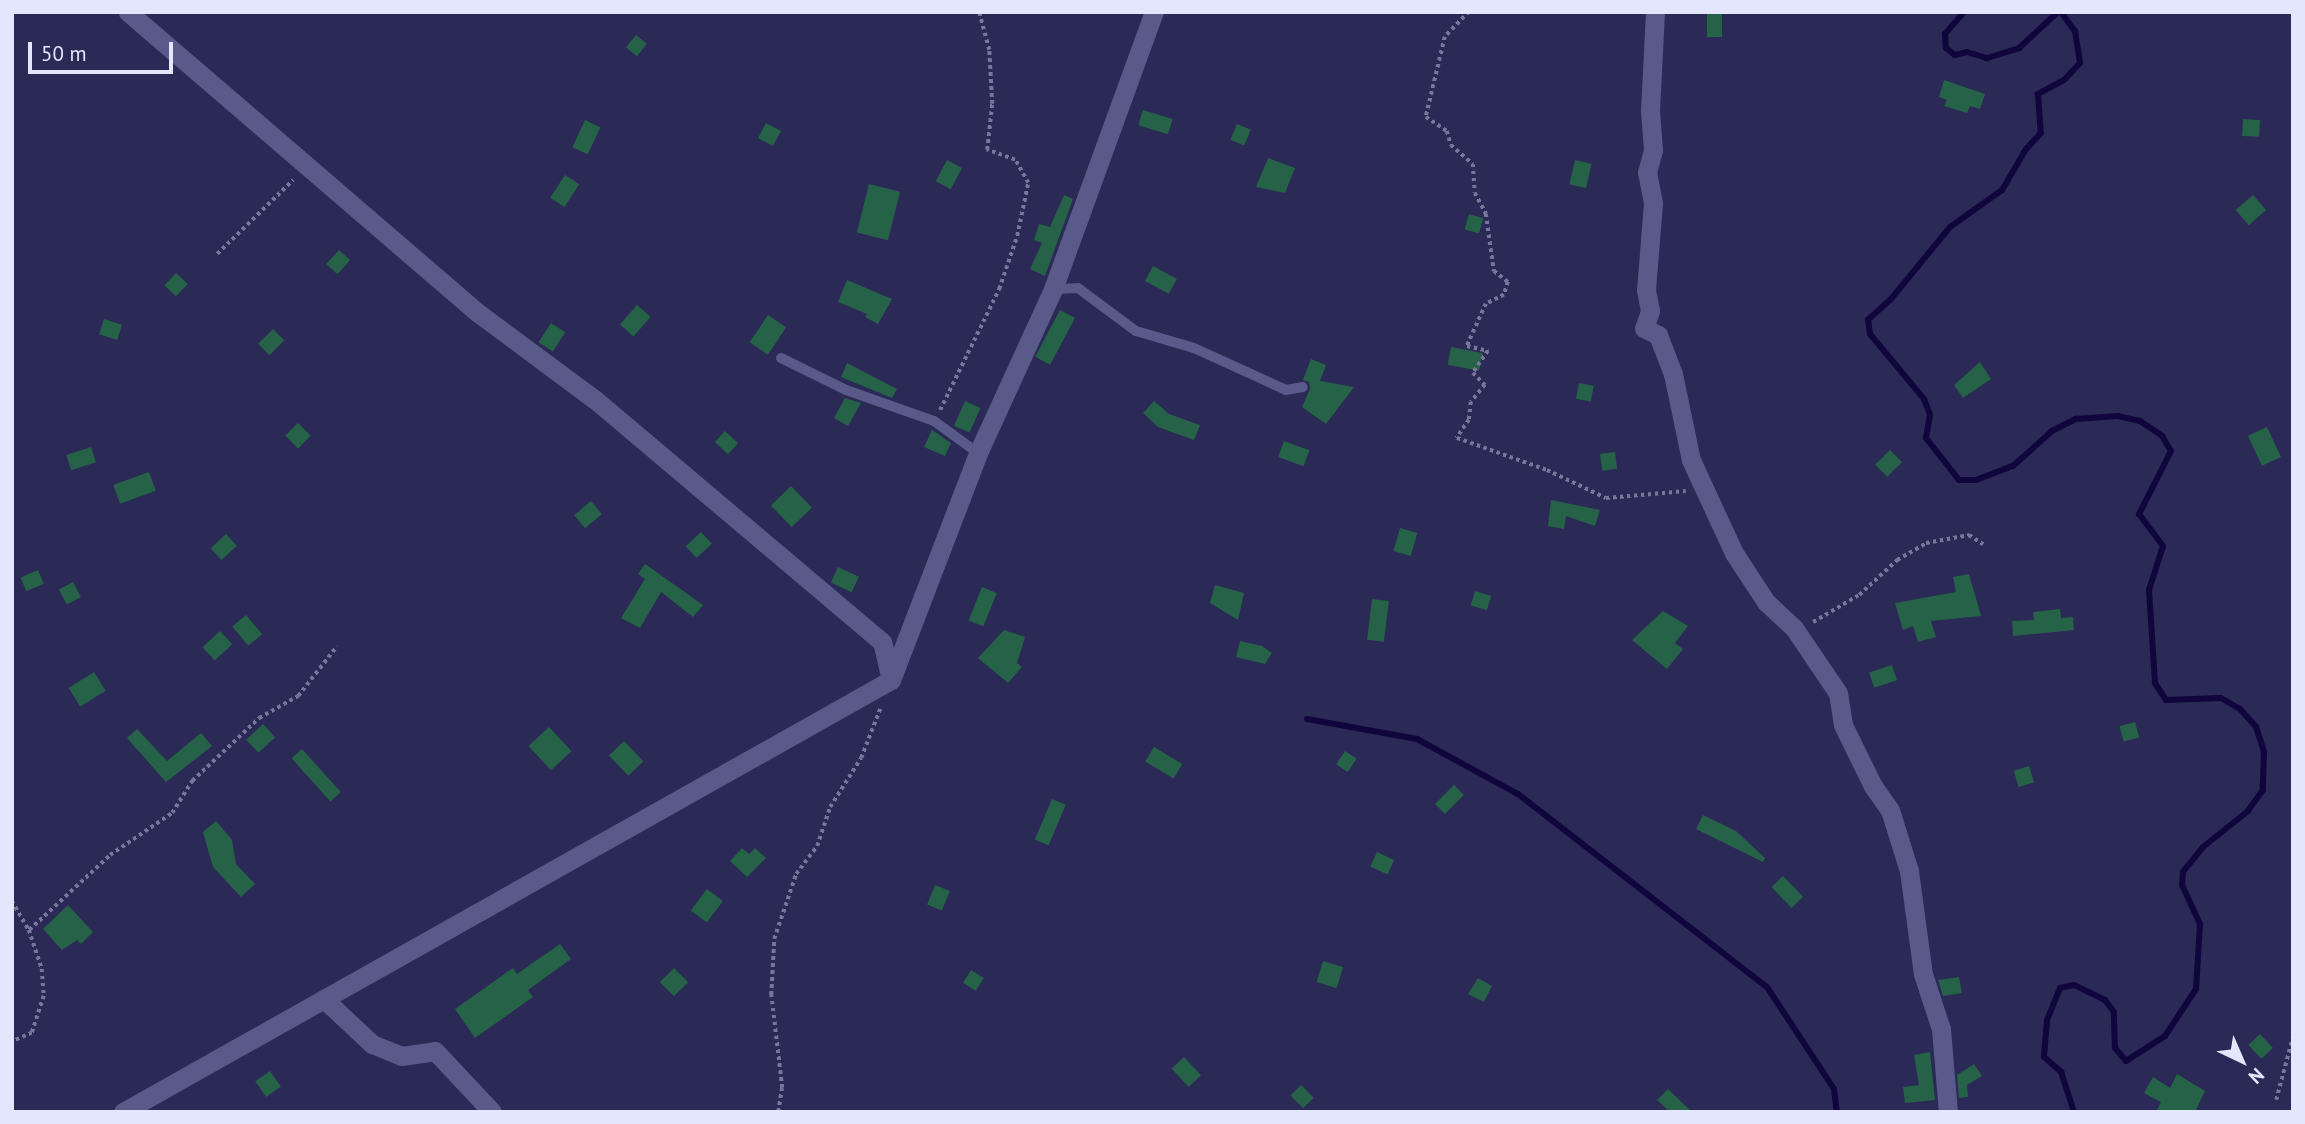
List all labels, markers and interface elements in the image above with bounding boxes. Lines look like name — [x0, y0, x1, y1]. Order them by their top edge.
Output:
scale bar — [32, 28, 177, 72]
text: 50 m — [41, 40, 87, 67]
north arrow — [2207, 1026, 2277, 1096]
text: N — [2244, 1063, 2269, 1089]

